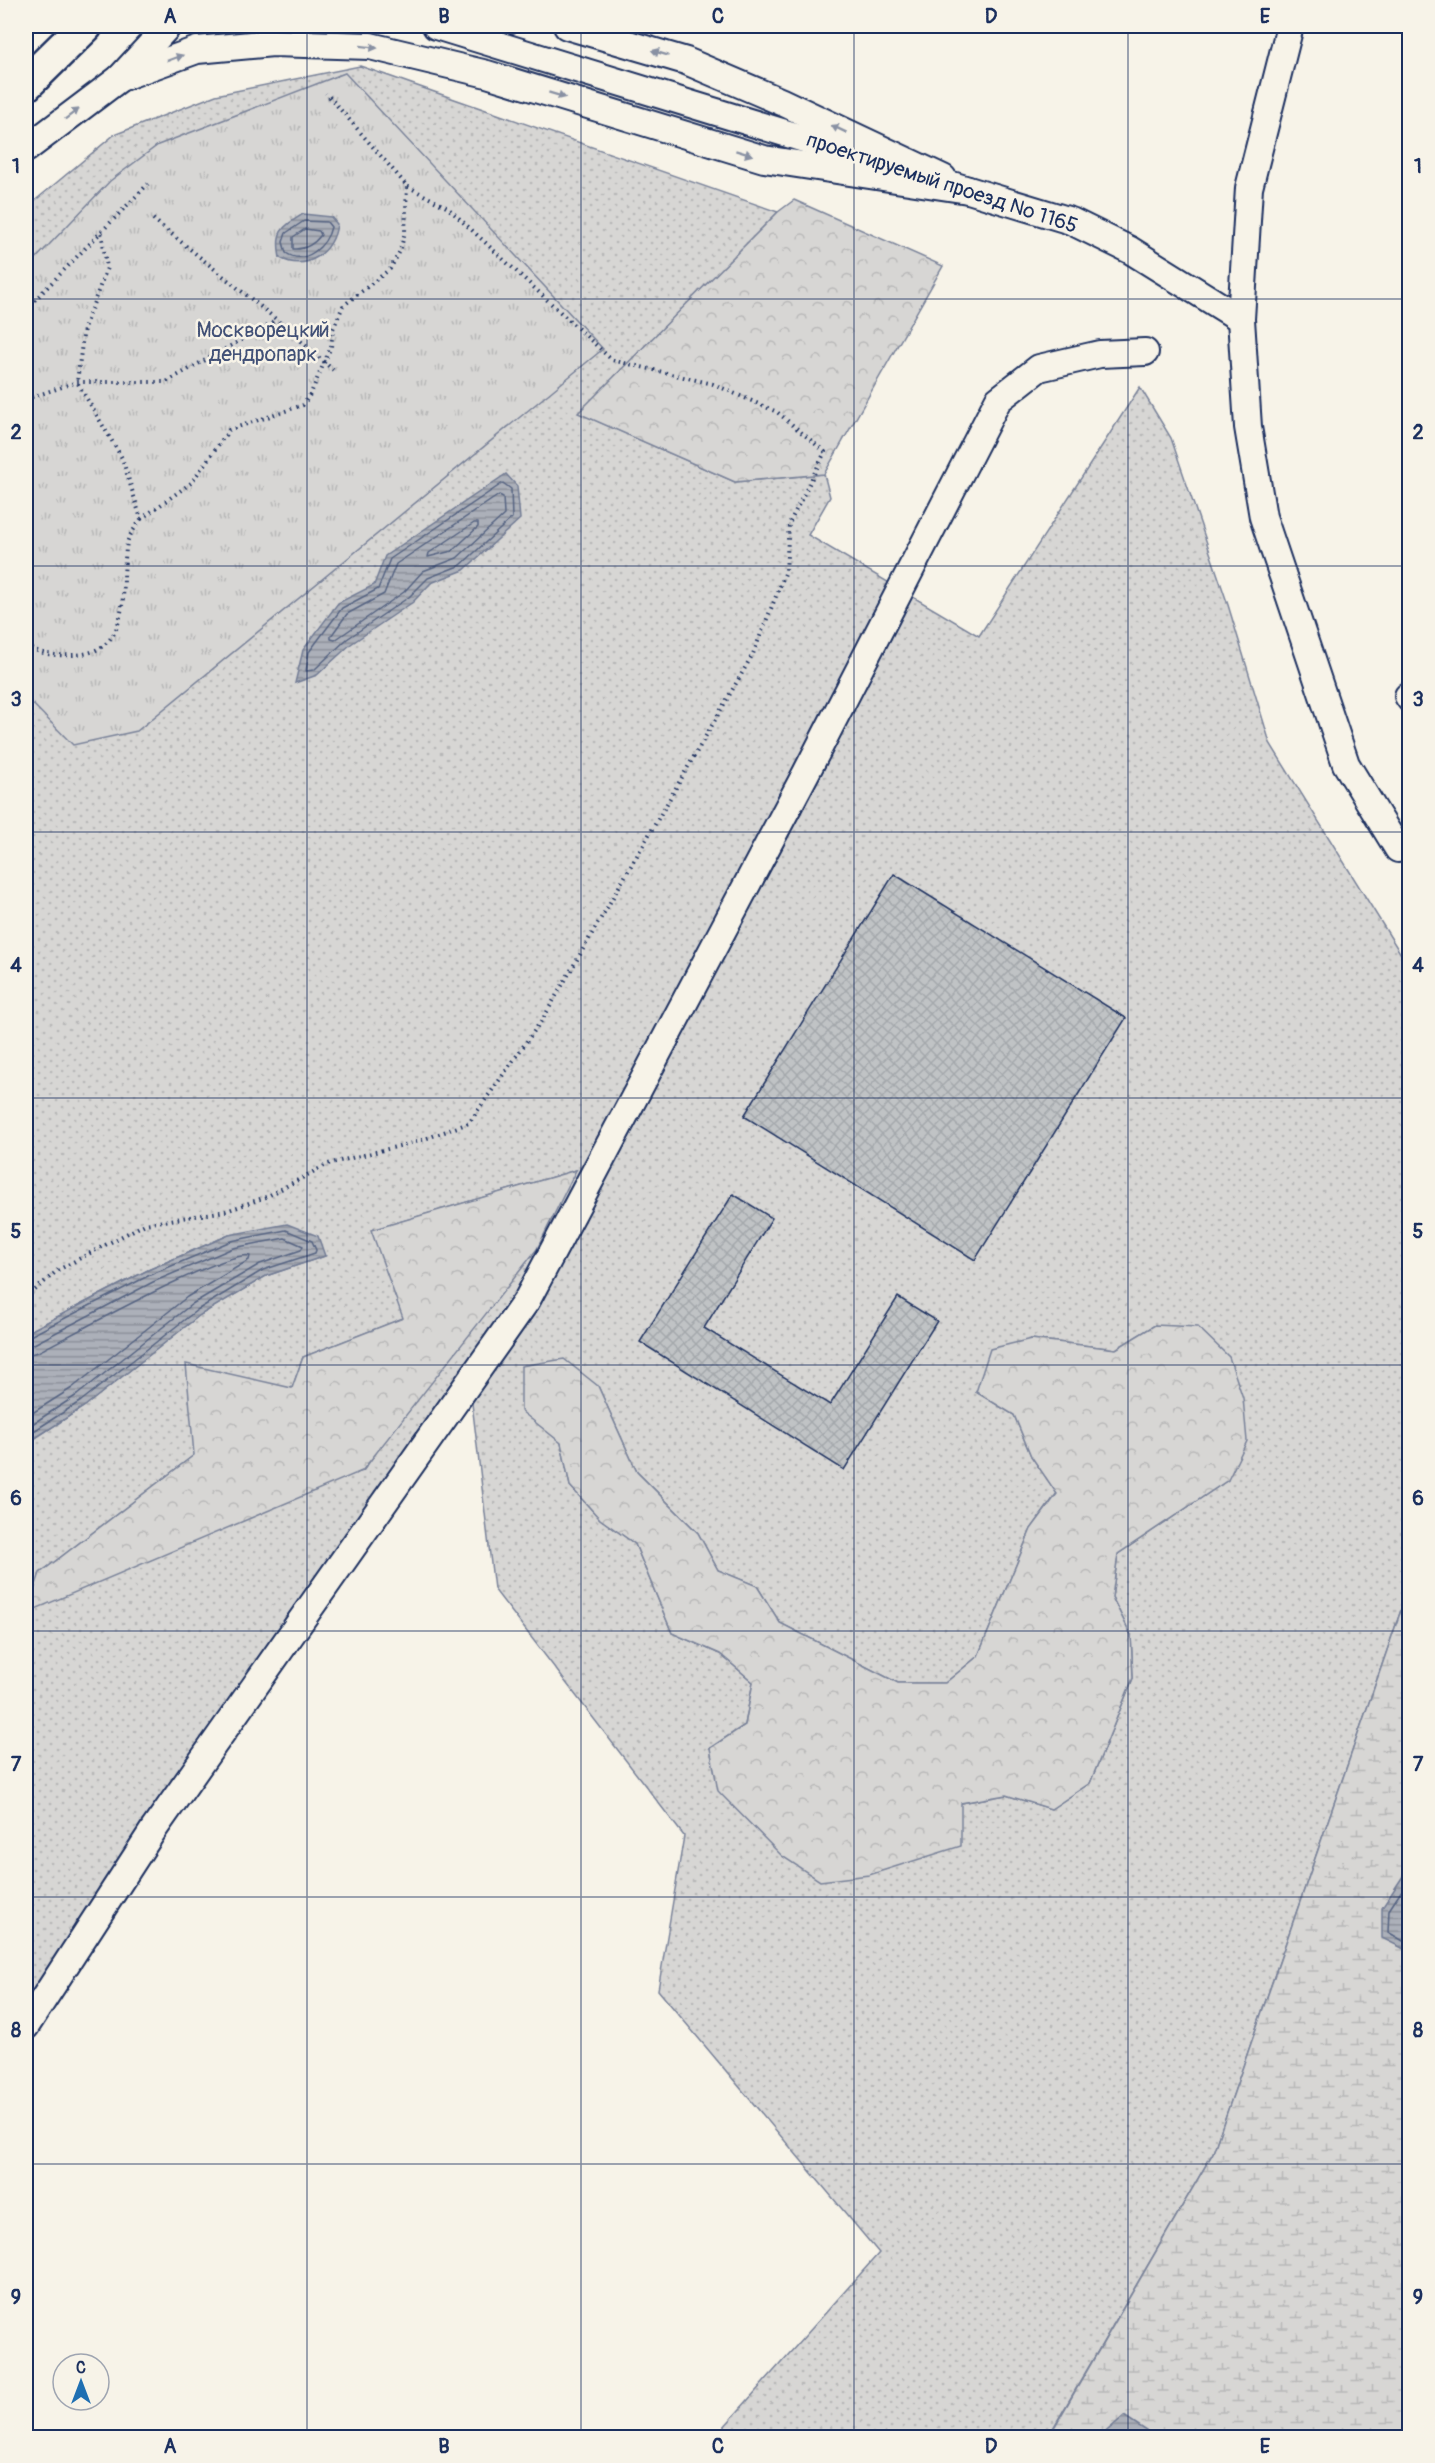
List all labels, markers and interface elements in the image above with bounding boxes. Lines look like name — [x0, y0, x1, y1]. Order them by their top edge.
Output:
text: A — [164, 4, 177, 29]
text: B — [438, 4, 450, 29]
text: C — [712, 4, 724, 29]
text: D — [985, 4, 998, 29]
text: E — [1260, 4, 1271, 29]
one-way arrow — [359, 42, 378, 52]
one-way arrow — [651, 48, 669, 57]
one-way arrow — [166, 52, 184, 62]
one-way arrow — [548, 91, 566, 100]
one-way arrow — [65, 108, 80, 120]
one-way arrow — [831, 124, 848, 133]
street label: проектируемый проезд № 1165 — [803, 126, 1081, 240]
one-way arrow — [735, 149, 753, 158]
text: 1 — [12, 154, 20, 179]
text: 1 — [1414, 154, 1422, 179]
park label: Москворецкий дендропарк — [196, 317, 330, 368]
text: 2 — [10, 420, 22, 445]
text: 2 — [1412, 420, 1424, 445]
text: 3 — [10, 687, 22, 712]
text: 3 — [1412, 687, 1424, 712]
text: 4 — [10, 953, 22, 978]
text: 4 — [1412, 953, 1424, 978]
text: 5 — [11, 1219, 22, 1244]
text: 5 — [1413, 1219, 1424, 1244]
text: 6 — [10, 1486, 22, 1511]
text: 6 — [1412, 1486, 1424, 1511]
text: 7 — [11, 1752, 22, 1777]
text: 7 — [1413, 1752, 1424, 1777]
text: 8 — [11, 2018, 21, 2043]
text: 8 — [1413, 2018, 1423, 2043]
text: 9 — [11, 2285, 21, 2310]
text: 9 — [1413, 2285, 1423, 2310]
north arrow — [51, 2352, 111, 2412]
text: С — [76, 2358, 86, 2378]
text: A — [164, 2434, 177, 2459]
text: B — [438, 2434, 450, 2459]
text: C — [712, 2434, 724, 2459]
text: D — [985, 2434, 998, 2459]
text: E — [1260, 2434, 1271, 2459]

